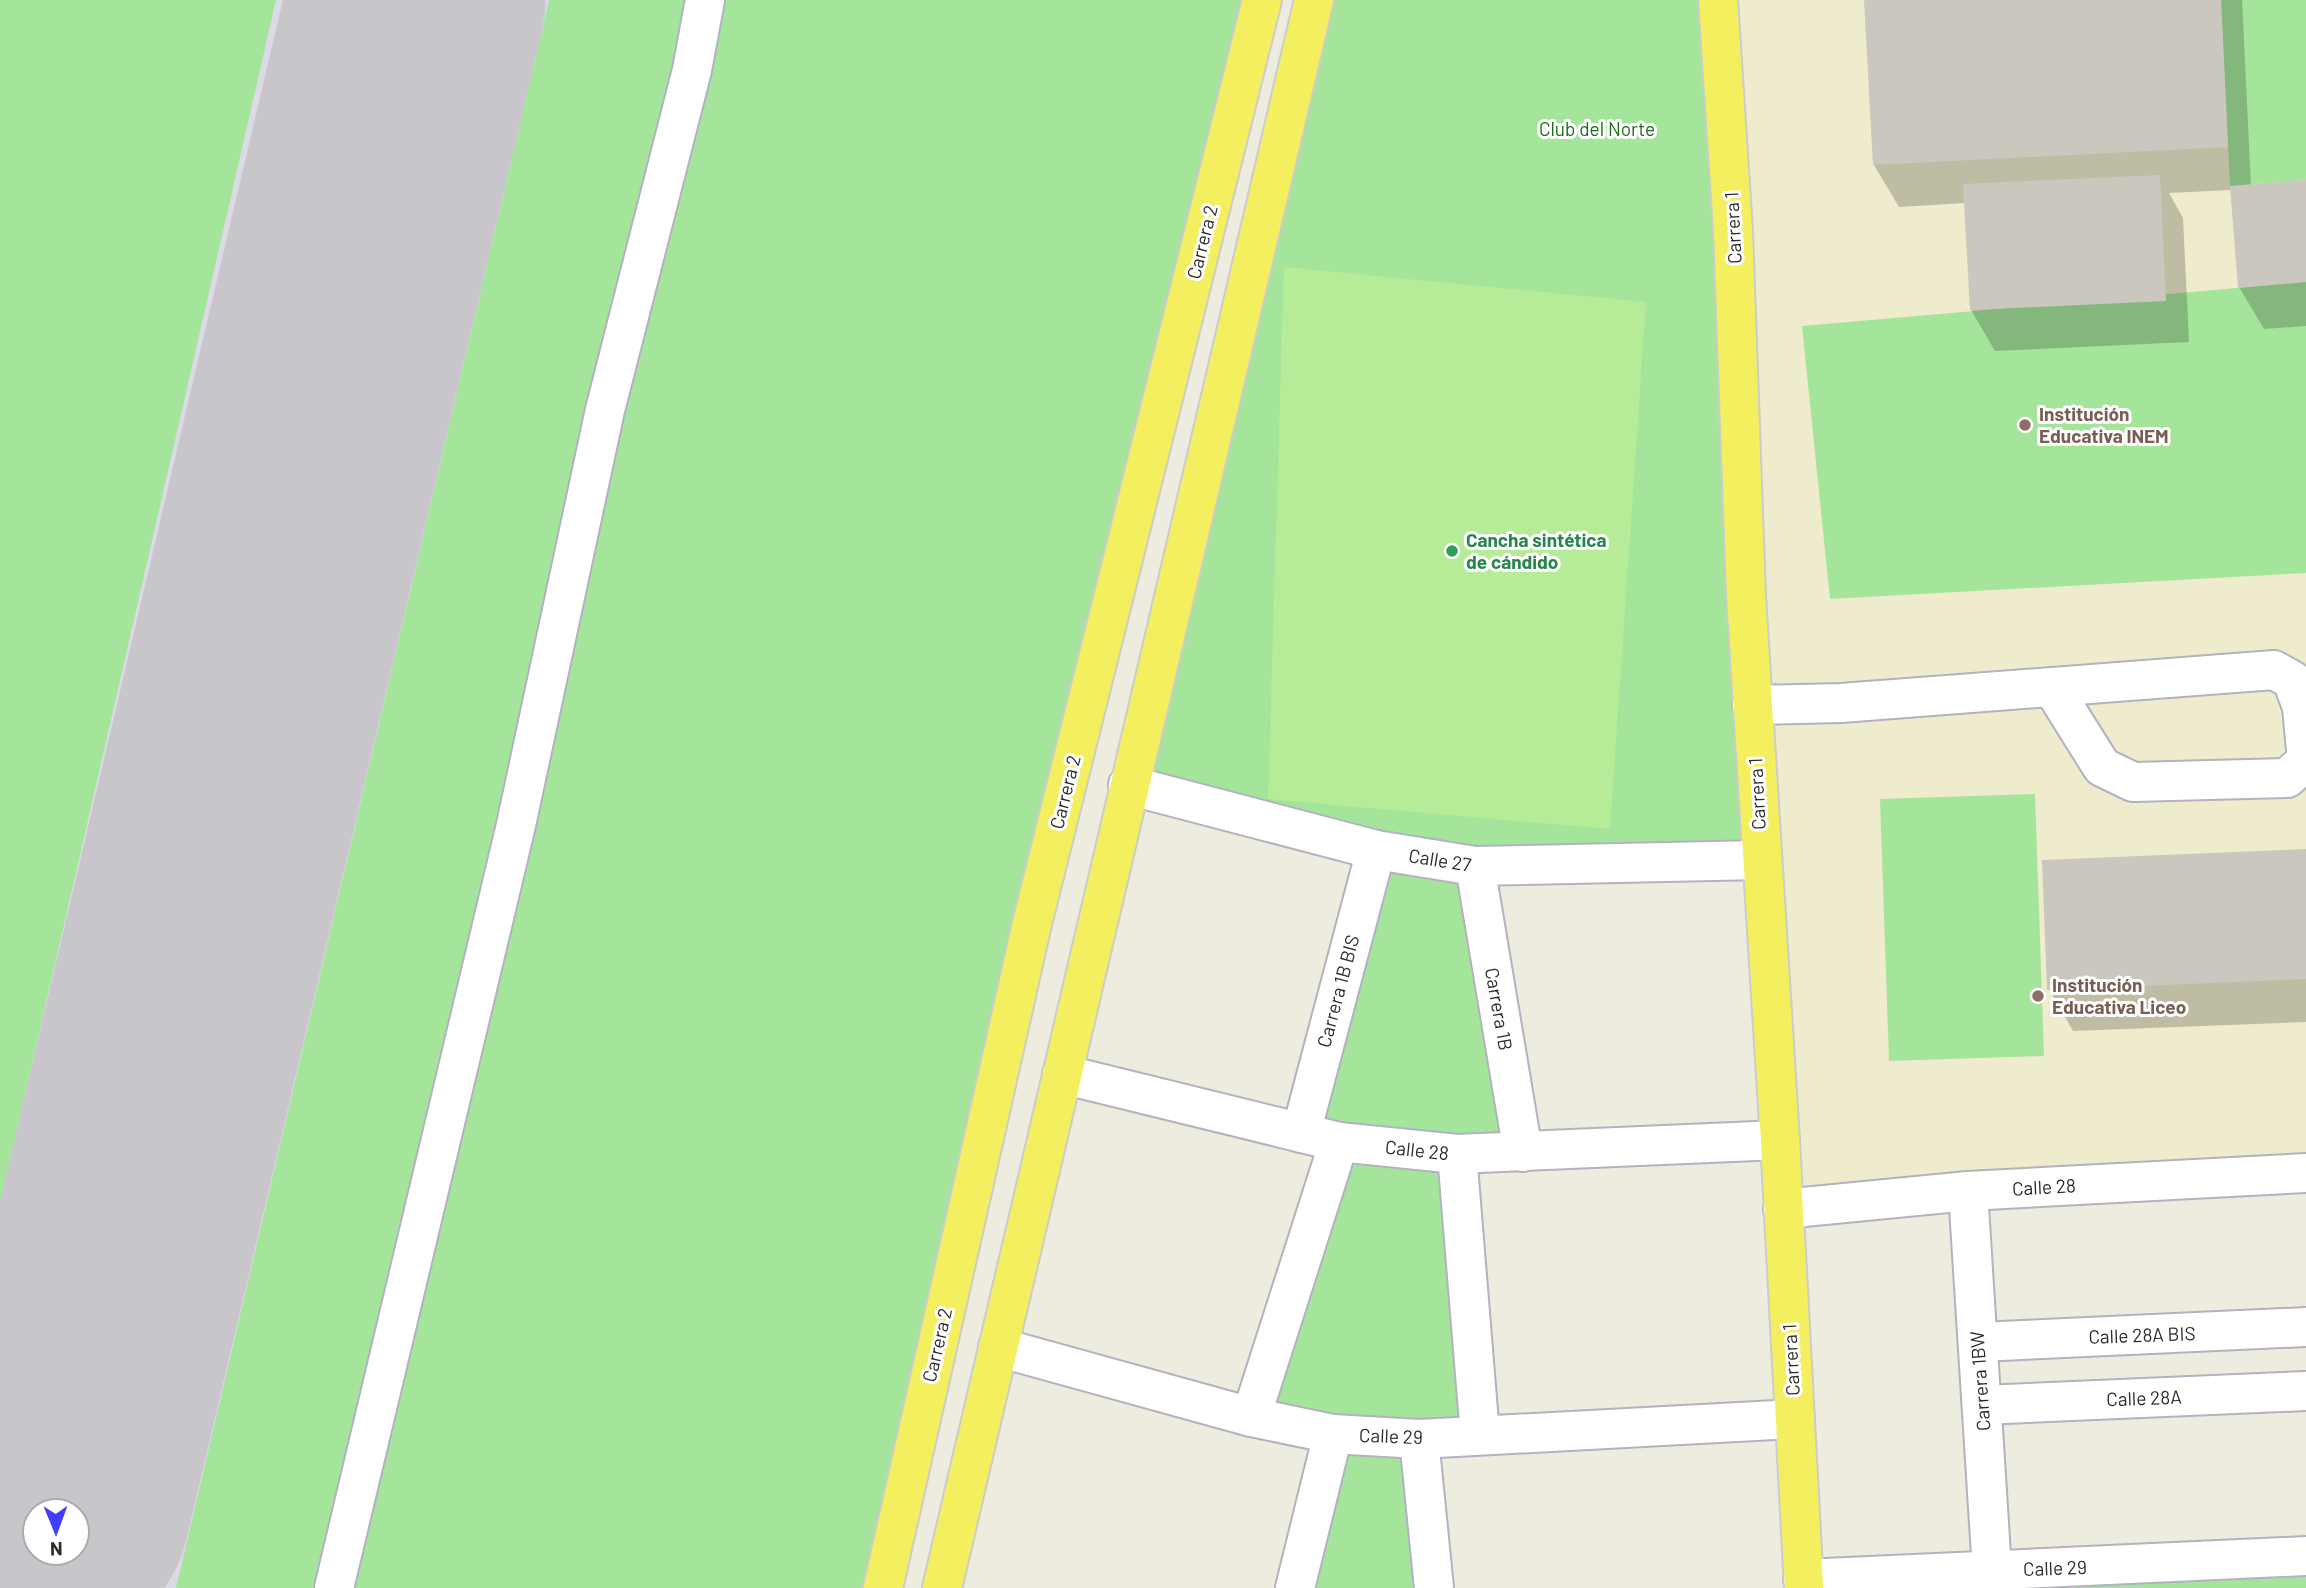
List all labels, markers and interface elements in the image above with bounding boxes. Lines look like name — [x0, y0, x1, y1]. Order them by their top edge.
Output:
park label: Club del Norte — [1539, 117, 1655, 140]
street label: Carrera 1 — [1719, 191, 1746, 265]
street label: Carrera 2 — [1181, 202, 1222, 281]
place label: Institución Educativa INEM — [2039, 402, 2169, 447]
marker: Institución Educativa INEM — [2017, 417, 2033, 433]
place label: Cancha sintética de cándido — [1466, 528, 1607, 573]
marker: Cancha sintética de cándido — [1444, 543, 1460, 559]
street label: Carrera 2 — [1044, 752, 1085, 831]
street label: Carrera 1 — [1743, 757, 1770, 831]
street label: Calle 27 — [1407, 843, 1473, 876]
street label: Carrera 1B BIS — [1311, 932, 1364, 1050]
street label: Carrera 1B — [1481, 966, 1518, 1052]
place label: Institución Educativa Liceo — [2052, 973, 2186, 1018]
marker: Institución Educativa Liceo — [2030, 988, 2046, 1004]
street label: Calle 28 — [1384, 1135, 1450, 1164]
street label: Calle 28 — [2011, 1173, 2076, 1200]
street label: Carrera 2 — [917, 1305, 956, 1384]
street label: Calle 28A BIS — [2088, 1321, 2196, 1348]
street label: Carrera 1 — [1777, 1323, 1804, 1397]
street label: Carrera 1BW — [1965, 1330, 1994, 1432]
street label: Calle 28A — [2106, 1385, 2182, 1410]
street label: Calle 29 — [1359, 1423, 1423, 1448]
north arrow — [21, 1497, 91, 1567]
text: N — [50, 1538, 63, 1561]
street label: Calle 29 — [2023, 1555, 2087, 1580]

